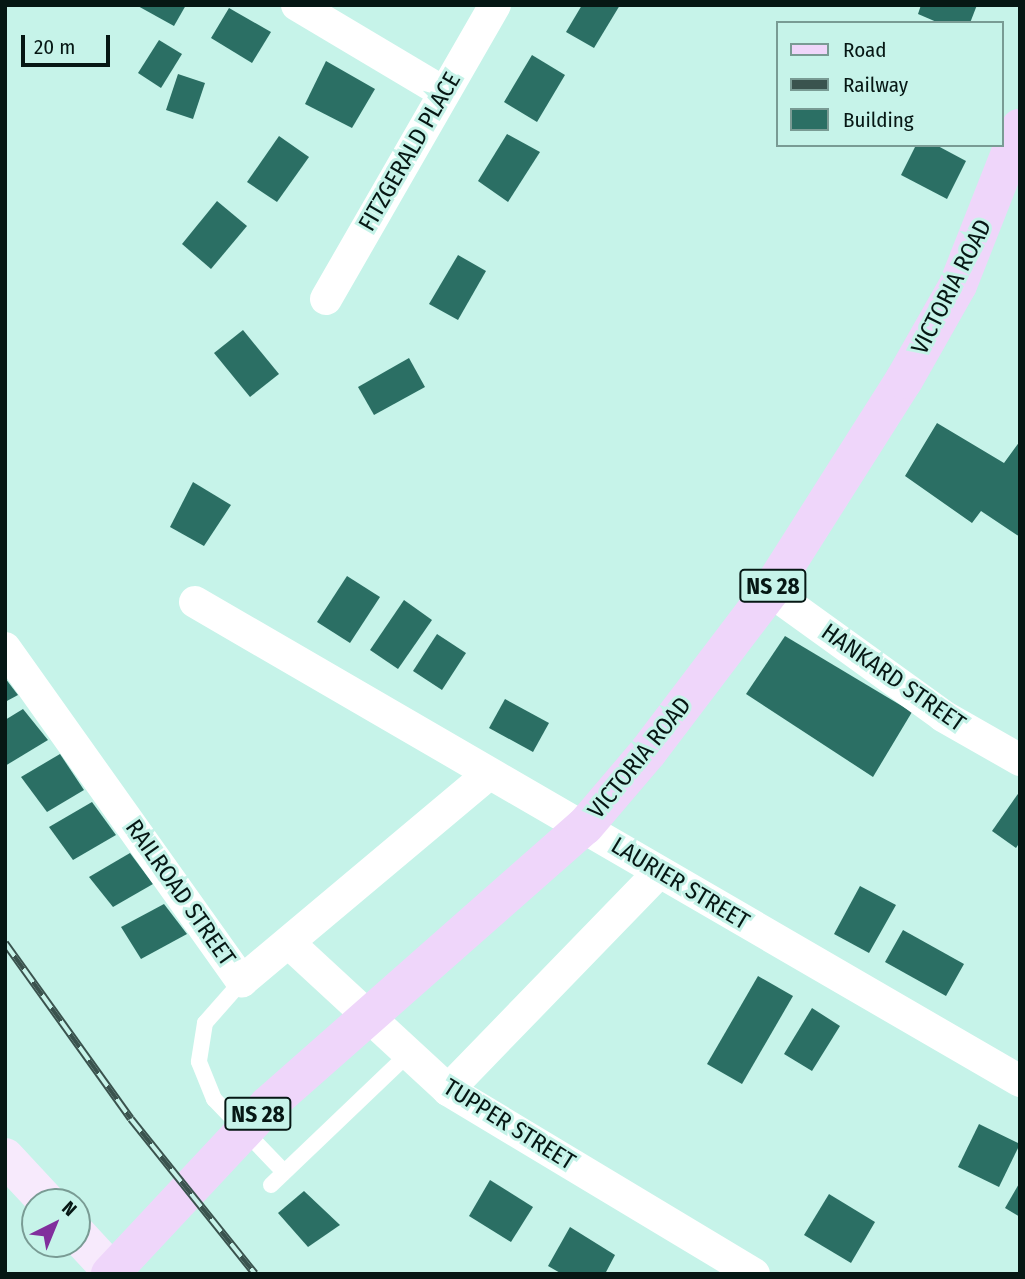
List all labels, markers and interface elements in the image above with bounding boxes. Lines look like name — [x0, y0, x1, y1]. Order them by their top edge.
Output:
scale bar — [24, 21, 114, 65]
legend — [776, 21, 1004, 147]
text: 20 m — [34, 34, 75, 60]
text: Road — [843, 37, 887, 63]
street label: FITZGERALD PLACE — [353, 68, 467, 236]
text: Railway — [843, 72, 908, 98]
text: Building — [843, 107, 914, 133]
street label: VICTORIA ROAD — [906, 215, 998, 359]
road number: NS 28 — [738, 566, 808, 606]
street label: HANKARD STREET — [816, 618, 970, 738]
street label: VICTORIA ROAD — [582, 692, 698, 824]
street label: RAILROAD STREET — [119, 814, 241, 972]
street label: LAURIER STREET — [606, 832, 754, 936]
street label: TUPPER STREET — [438, 1073, 580, 1177]
road number: NS 28 — [223, 1094, 293, 1134]
north arrow — [21, 1188, 91, 1258]
text: N — [57, 1196, 81, 1221]

